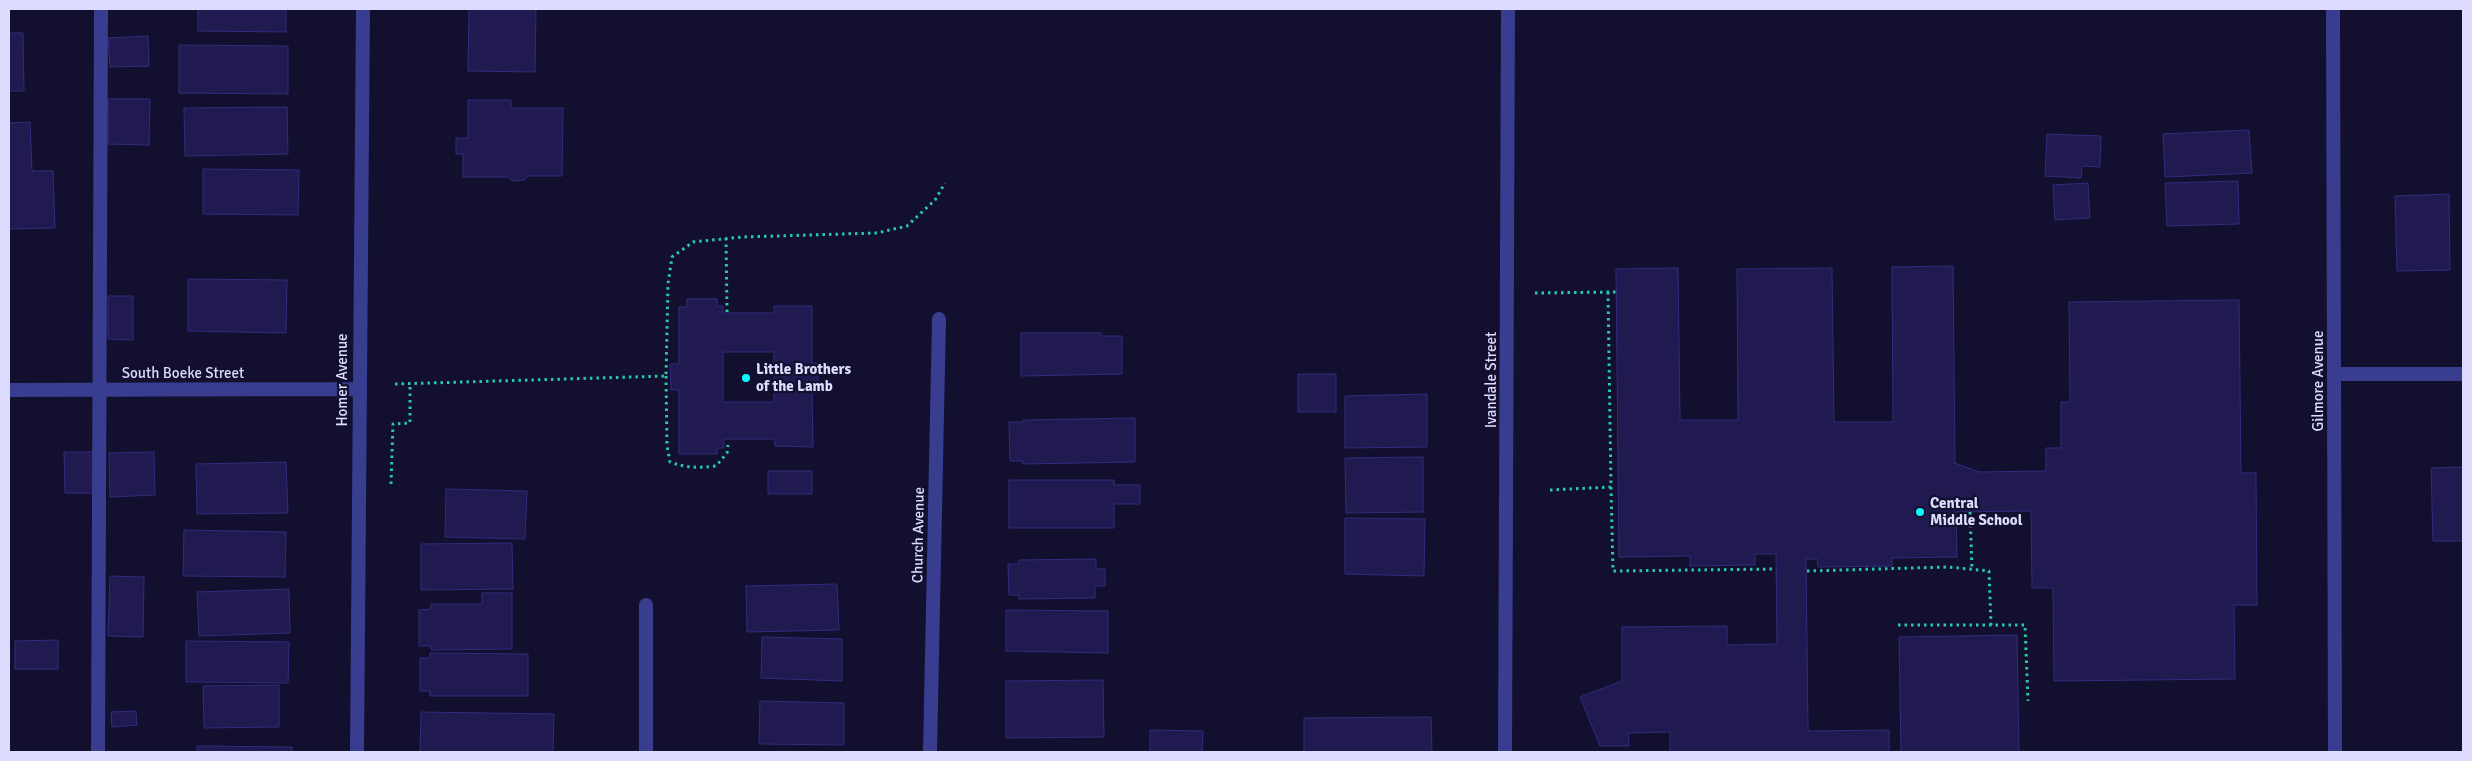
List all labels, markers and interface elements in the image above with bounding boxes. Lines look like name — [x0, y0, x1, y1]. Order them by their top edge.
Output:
street label: Gilmore Avenue — [2309, 331, 2327, 431]
street label: Ivandale Street — [1482, 332, 1500, 428]
street label: Homer Avenue — [333, 333, 351, 427]
place label: Little Brothers of the Lamb — [756, 360, 851, 395]
street label: South Boeke Street — [122, 364, 244, 382]
marker: Little Brothers of the Lamb — [740, 372, 752, 384]
street label: Church Avenue — [908, 487, 928, 583]
place label: Central Middle School — [1930, 494, 2023, 529]
marker: Central Middle School — [1914, 506, 1926, 518]

